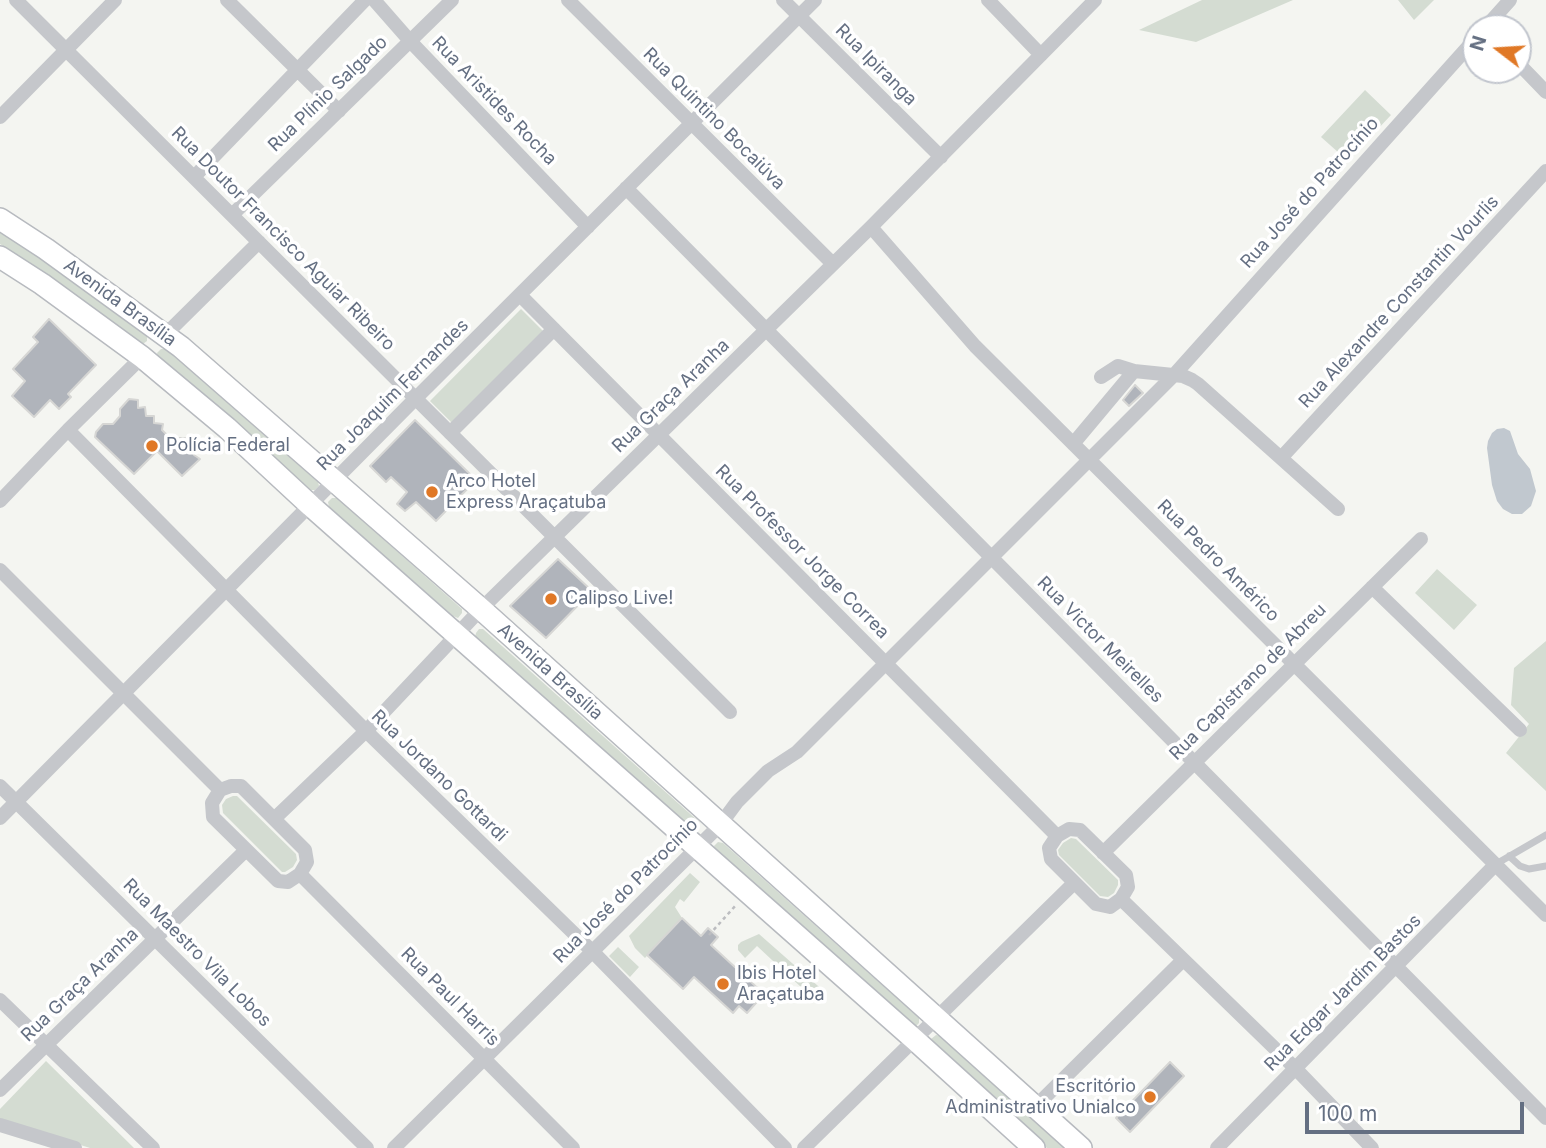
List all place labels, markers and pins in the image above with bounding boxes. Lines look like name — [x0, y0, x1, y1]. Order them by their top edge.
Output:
place label: Polícia Federal — [166, 435, 290, 457]
marker: Polícia Federal — [144, 438, 160, 454]
place label: Arco Hotel Express Araçatuba — [446, 471, 606, 514]
marker: Arco Hotel Express Araçatuba — [424, 484, 440, 500]
place label: Calipso Live! — [565, 588, 673, 610]
marker: Calipso Live! — [543, 591, 559, 607]
place label: Ibis Hotel Araçatuba — [737, 963, 825, 1006]
marker: Ibis Hotel Araçatuba — [715, 976, 731, 992]
place label: Escritório Administrativo Unialco — [945, 1076, 1136, 1118]
marker: Escritório Administrativo Unialco — [1142, 1089, 1158, 1105]

